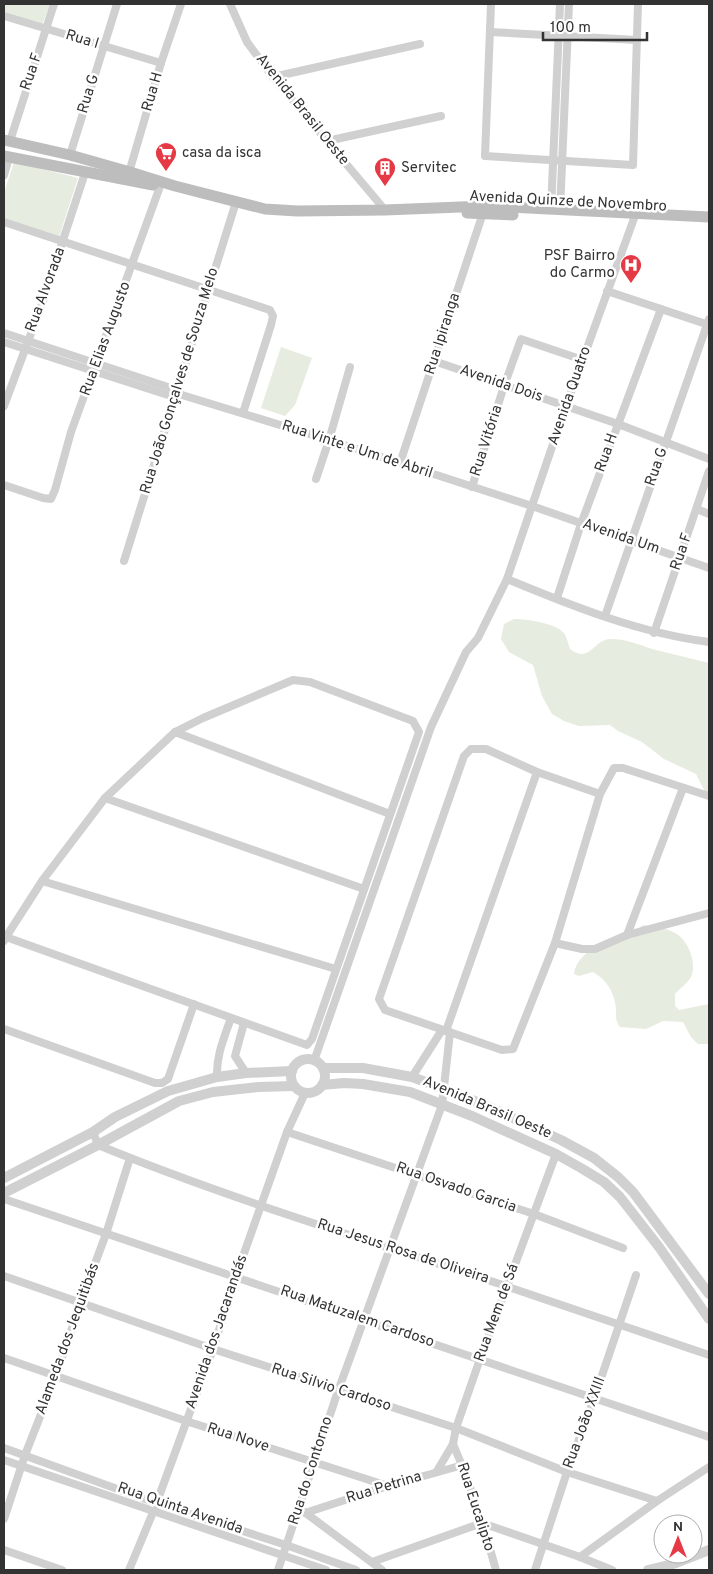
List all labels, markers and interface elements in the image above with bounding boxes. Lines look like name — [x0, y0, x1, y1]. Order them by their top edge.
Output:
scale bar — [543, 10, 647, 42]
text: 100 m — [550, 19, 591, 38]
street label: Rua I — [63, 26, 101, 54]
street label: Avenida Brasil Oeste — [251, 50, 353, 170]
street label: Rua F — [17, 51, 47, 93]
street label: Rua H — [138, 70, 168, 114]
street label: Rua G — [74, 72, 104, 116]
supermarket icon: casa da isca — [154, 141, 178, 172]
place label: casa da isca — [182, 144, 261, 163]
building icon: Servitec — [373, 156, 397, 187]
place label: Servitec — [401, 159, 457, 178]
street label: Avenida Quinze de Novembro — [469, 187, 667, 217]
street label: Rua Alvorada — [22, 245, 70, 335]
place label: PSF Bairro do Carmo — [544, 247, 615, 283]
hospital icon: PSF Bairro do Carmo — [619, 253, 643, 284]
street label: Rua João Gonçalves de Souza Melo — [136, 266, 224, 496]
street label: Rua Elias Augusto — [76, 279, 136, 399]
street label: Rua Ipiranga — [421, 291, 465, 377]
street label: Avenida Quatro — [544, 344, 596, 448]
street label: Avenida Dois — [457, 361, 545, 407]
street label: Rua Vitória — [467, 403, 507, 479]
street label: Rua Vinte e Um de Abril — [279, 417, 435, 483]
street label: Rua H — [591, 431, 623, 475]
street label: Rua G — [641, 445, 673, 489]
street label: Avenida Um — [580, 515, 662, 559]
street label: Rua F — [667, 531, 697, 573]
street label: Avenida Brasil Oeste — [420, 1072, 554, 1144]
street label: Rua Osvado Garcia — [393, 1159, 519, 1217]
street label: Rua Jesus Rosa de Oliveira — [315, 1215, 491, 1289]
street label: Avenida dos Jacarandás — [182, 1252, 252, 1412]
street label: Alameda dos Jequitibás — [32, 1260, 104, 1418]
street label: Rua Mem de Sá — [470, 1261, 524, 1365]
street label: Rua Matuzalem Cardoso — [277, 1282, 437, 1352]
street label: Rua Silvio Cardoso — [269, 1360, 393, 1416]
street label: Rua João XXIII — [560, 1374, 610, 1472]
street label: Rua do Contorno — [285, 1414, 337, 1528]
street label: Rua Nove — [204, 1419, 272, 1457]
street label: Rua Eucalipto — [452, 1460, 498, 1554]
street label: Rua Petrina — [344, 1467, 424, 1509]
street label: Rua Quinta Avenida — [115, 1479, 245, 1539]
north arrow — [653, 1514, 703, 1564]
text: N — [673, 1519, 683, 1536]

